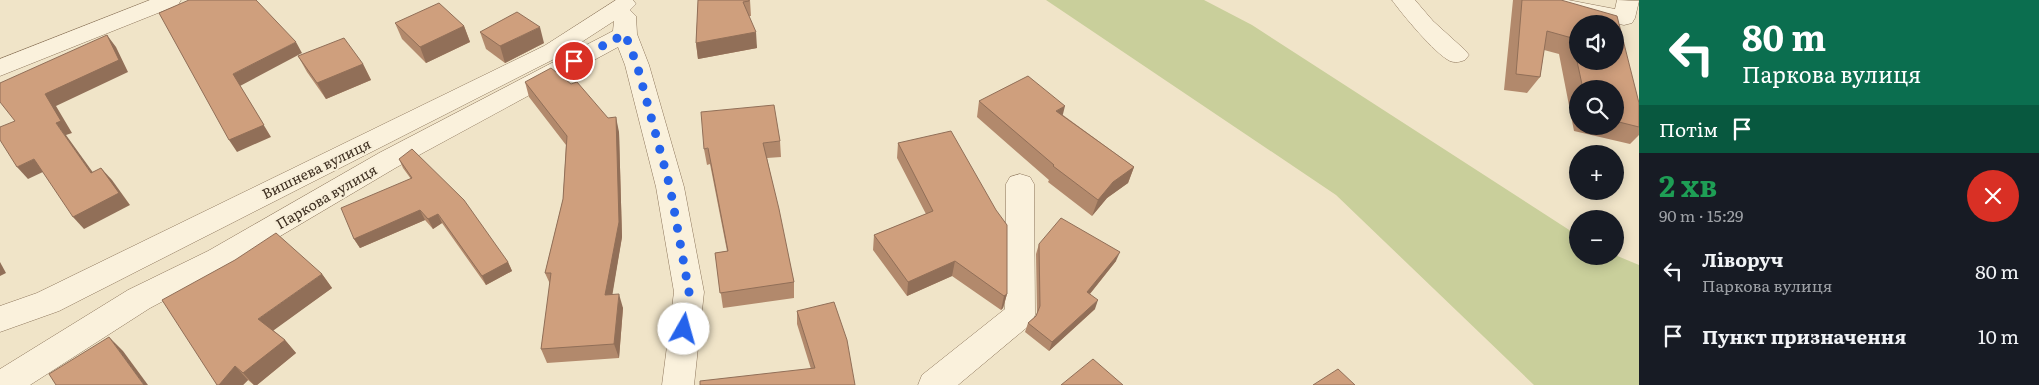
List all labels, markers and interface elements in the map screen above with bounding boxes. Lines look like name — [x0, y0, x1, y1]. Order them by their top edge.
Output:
text: 80 m — [1742, 10, 1826, 62]
map controls — [1569, 15, 1624, 265]
button: sound — [1569, 15, 1624, 70]
icon: left — [1659, 20, 1724, 85]
pin — [553, 40, 595, 82]
icon: arrive — [560, 47, 588, 75]
text: Паркова вулиця — [1742, 57, 1921, 90]
button: search — [1569, 80, 1624, 135]
text: Потім — [1659, 115, 1718, 143]
icon: arrive — [1728, 115, 1756, 143]
street label: Вишнева вулиця — [258, 133, 374, 203]
button: + — [1569, 145, 1624, 200]
street label: Паркова вулиця — [272, 159, 380, 233]
text: 2 хв — [1659, 162, 1717, 206]
button: close — [1967, 170, 2019, 222]
text: 90 m · 15:29 — [1659, 203, 1743, 227]
button: − — [1569, 210, 1624, 265]
text: Ліворуч — [1702, 245, 1783, 273]
icon: left — [1659, 257, 1687, 285]
text: 80 m — [1975, 257, 2019, 285]
text: Паркова вулиця — [1702, 273, 1832, 297]
position arrow — [657, 302, 709, 354]
icon: arrive — [1659, 322, 1687, 350]
text: Пункт призначення — [1702, 322, 1906, 350]
text: 10 m — [1978, 322, 2019, 350]

